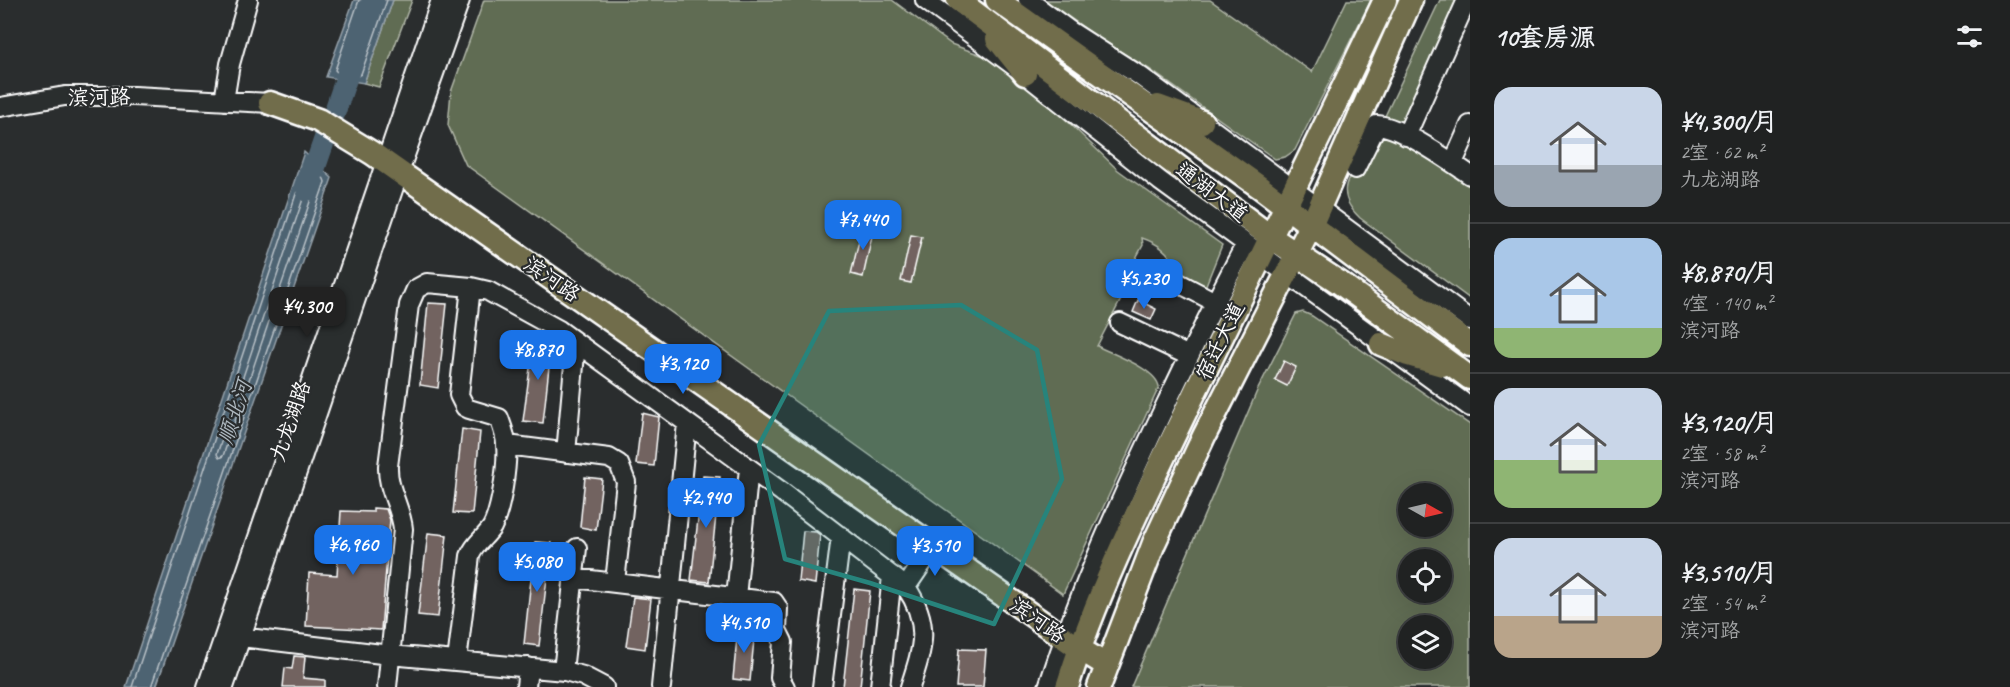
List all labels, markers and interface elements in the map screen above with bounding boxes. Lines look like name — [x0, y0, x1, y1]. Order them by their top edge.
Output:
icon: filters — [1953, 20, 1986, 53]
text: 10套房源 — [1494, 21, 1595, 54]
street label: 滨河路 — [67, 83, 131, 111]
text: ¥4,300/月 — [1680, 105, 1778, 138]
icon: home — [1542, 111, 1614, 183]
text: 2室 · 62 m² — [1680, 140, 1763, 165]
street label: 通湖大道 — [1171, 156, 1253, 228]
text: 九龙湖路 — [1680, 167, 1760, 192]
pin: ¥7,440 — [814, 200, 912, 251]
text: ¥7,440 — [839, 207, 887, 232]
street label: 滨河路 — [519, 250, 585, 308]
text: ¥8,870/月 — [1680, 256, 1778, 289]
pin: ¥5,230 — [1095, 259, 1193, 310]
icon: home — [1542, 262, 1614, 334]
text: ¥5,230 — [1120, 266, 1168, 291]
pin: ¥4,300 — [258, 287, 356, 338]
text: 4室 · 140 m² — [1680, 291, 1772, 316]
text: ¥4,300 — [283, 294, 331, 319]
street label: 宿迁大道 — [1190, 298, 1250, 384]
text: 滨河路 — [1680, 318, 1740, 343]
pin: ¥8,870 — [489, 330, 587, 381]
text: ¥8,870 — [514, 337, 562, 362]
pin: ¥3,120 — [634, 344, 732, 395]
text: ¥3,120 — [659, 351, 707, 376]
water label: 顺北河 — [211, 373, 259, 448]
street label: 九龙湖路 — [264, 377, 316, 465]
text: ¥3,120/月 — [1680, 406, 1778, 439]
icon: home — [1542, 412, 1614, 484]
text: 2室 · 58 m² — [1680, 441, 1763, 466]
text: 滨河路 — [1680, 468, 1740, 493]
pin: ¥2,940 — [657, 478, 755, 529]
north arrow — [1398, 483, 1452, 537]
map controls — [1398, 483, 1452, 669]
text: ¥2,940 — [682, 485, 730, 510]
pin: ¥6,960 — [304, 525, 402, 576]
pin: ¥3,510 — [886, 526, 984, 577]
text: ¥6,960 — [328, 532, 378, 557]
text: ¥3,510 — [911, 533, 959, 558]
pin: ¥5,080 — [488, 542, 586, 593]
text: ¥5,080 — [513, 549, 561, 574]
button: locate — [1398, 549, 1452, 603]
text: ¥3,510/月 — [1680, 556, 1778, 589]
icon: home — [1542, 562, 1614, 634]
street label: 滨河路 — [1005, 591, 1071, 649]
text: 2室 · 54 m² — [1680, 591, 1763, 616]
pin: ¥4,510 — [695, 603, 793, 654]
text: ¥4,510 — [720, 610, 768, 635]
button: layers — [1398, 615, 1452, 669]
text: 滨河路 — [1680, 618, 1740, 643]

